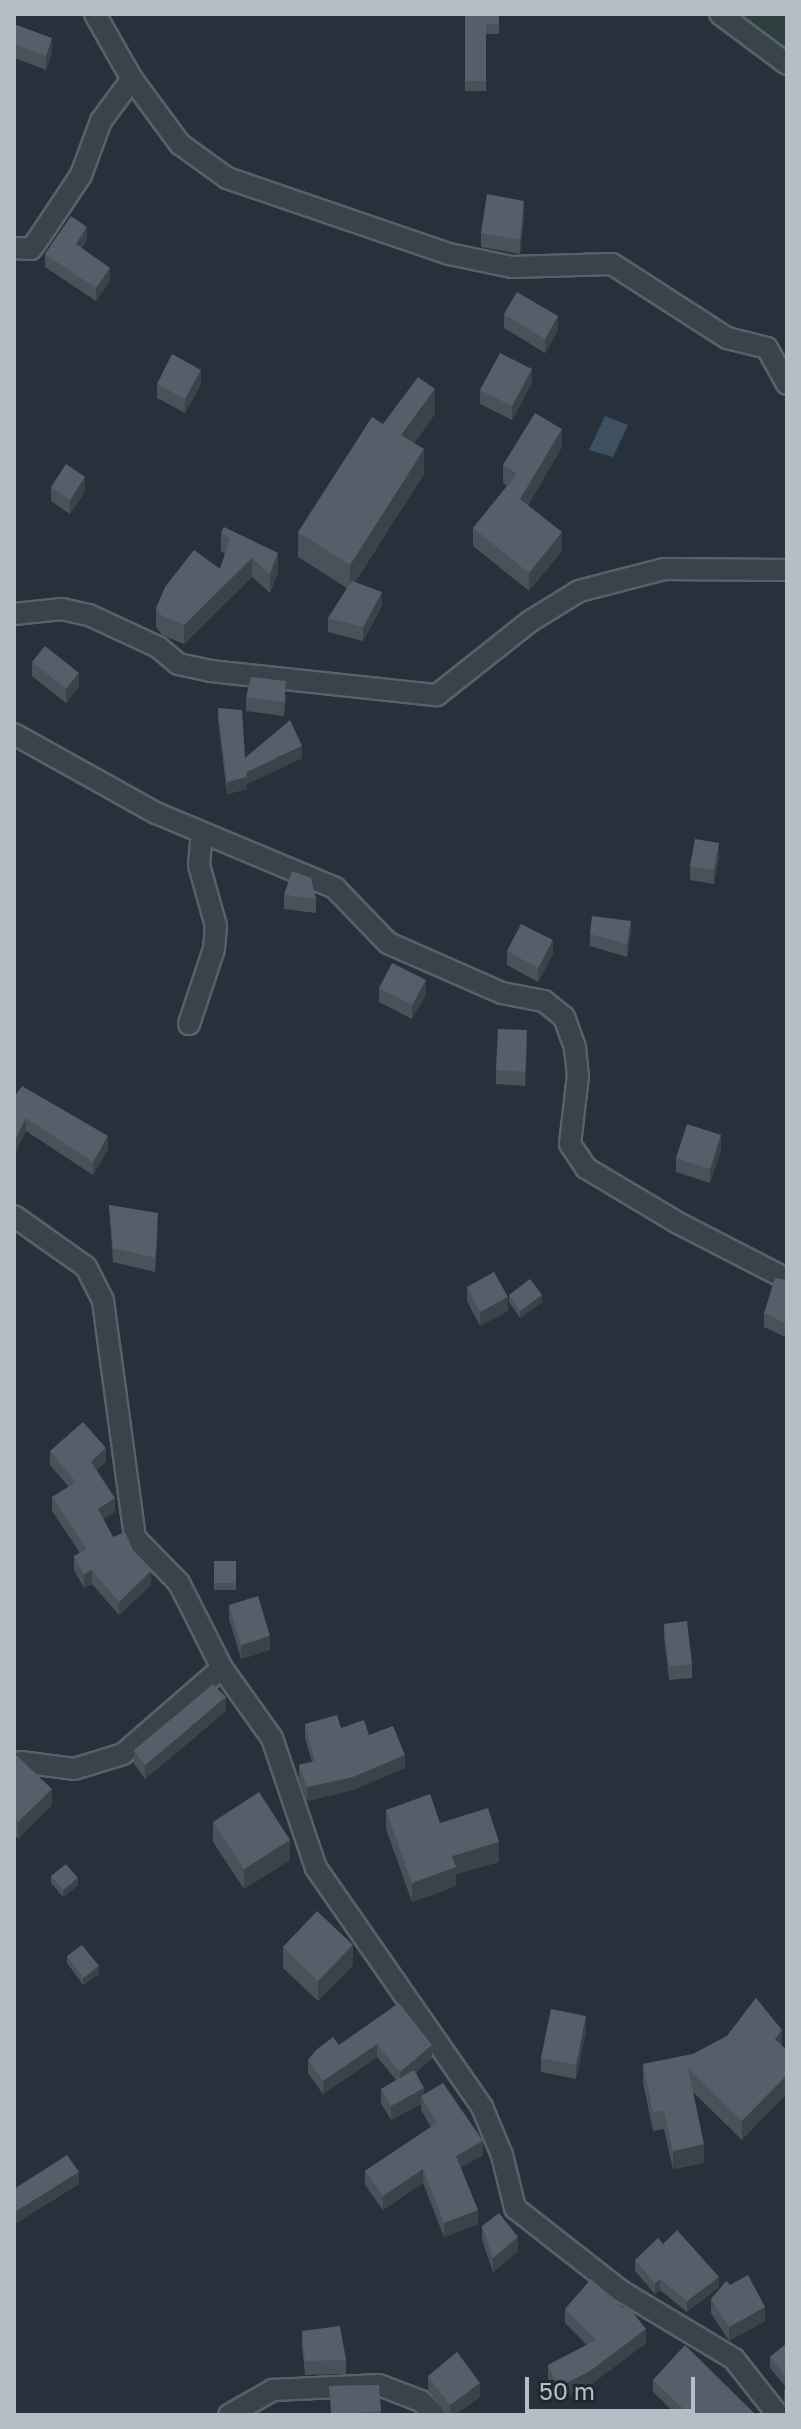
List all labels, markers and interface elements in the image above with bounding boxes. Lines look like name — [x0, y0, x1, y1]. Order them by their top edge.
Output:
scale bar — [529, 2361, 699, 2411]
text: 50 m — [539, 2376, 595, 2405]

